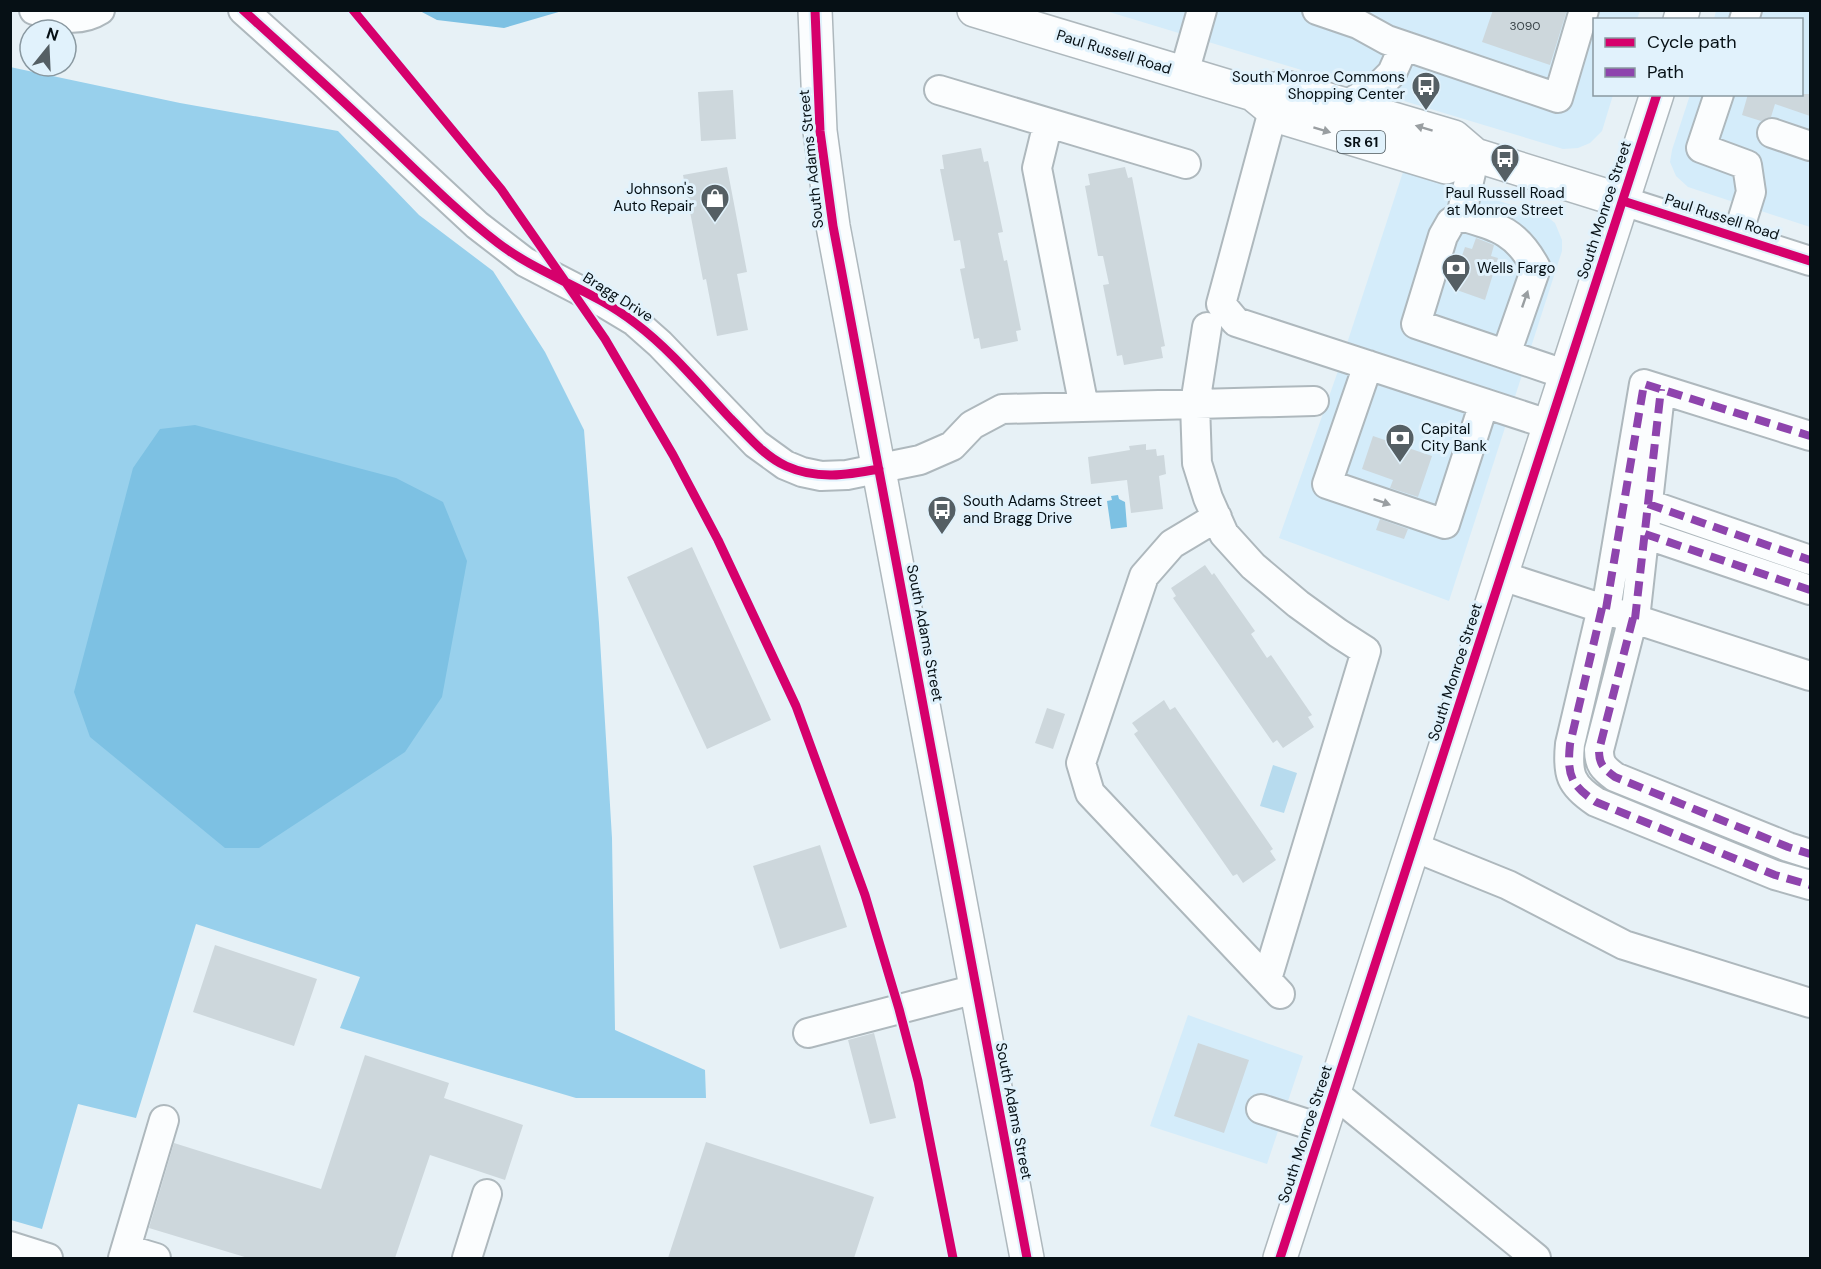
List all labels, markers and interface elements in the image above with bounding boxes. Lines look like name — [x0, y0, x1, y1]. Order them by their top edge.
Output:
north arrow — [18, 18, 78, 78]
house number: 3090 — [1509, 18, 1541, 34]
legend — [1593, 18, 1803, 96]
text: N — [44, 22, 61, 46]
street label: Paul Russell Road — [1054, 25, 1174, 79]
text: Cycle path — [1647, 30, 1737, 54]
text: Path — [1647, 60, 1684, 84]
place label: South Monroe Commons Shopping Center — [1232, 67, 1405, 104]
bus stop icon: South Monroe Commons Shopping Center — [1410, 70, 1442, 112]
street label: South Adams Street — [794, 89, 828, 229]
one-way arrow — [1415, 123, 1433, 132]
one-way arrow — [1313, 126, 1331, 135]
road number: SR 61 — [1337, 131, 1385, 153]
street label: South Monroe Street — [1572, 138, 1636, 282]
bus stop icon: Paul Russell Road at Monroe Street — [1489, 142, 1521, 184]
place label: Johnson's Auto Repair — [613, 179, 694, 216]
shop icon: Johnson's Auto Repair — [699, 182, 731, 224]
place label: Paul Russell Road at Monroe Street — [1445, 183, 1565, 220]
street label: Paul Russell Road — [1662, 189, 1782, 245]
bank icon: Wells Fargo — [1440, 252, 1472, 294]
place label: Wells Fargo — [1477, 258, 1556, 278]
street label: Bragg Drive — [579, 268, 657, 326]
one-way arrow — [1521, 290, 1531, 308]
place label: Capital City Bank — [1421, 419, 1487, 456]
bank icon: Capital City Bank — [1384, 422, 1416, 464]
place label: South Adams Street and Bragg Drive — [963, 491, 1102, 528]
bus stop icon: South Adams Street and Bragg Drive — [926, 494, 958, 536]
one-way arrow — [1373, 498, 1391, 508]
street label: South Adams Street — [902, 563, 948, 703]
street label: South Monroe Street — [1423, 600, 1487, 744]
street label: South Adams Street — [991, 1041, 1037, 1181]
street label: South Monroe Street — [1273, 1062, 1337, 1206]

